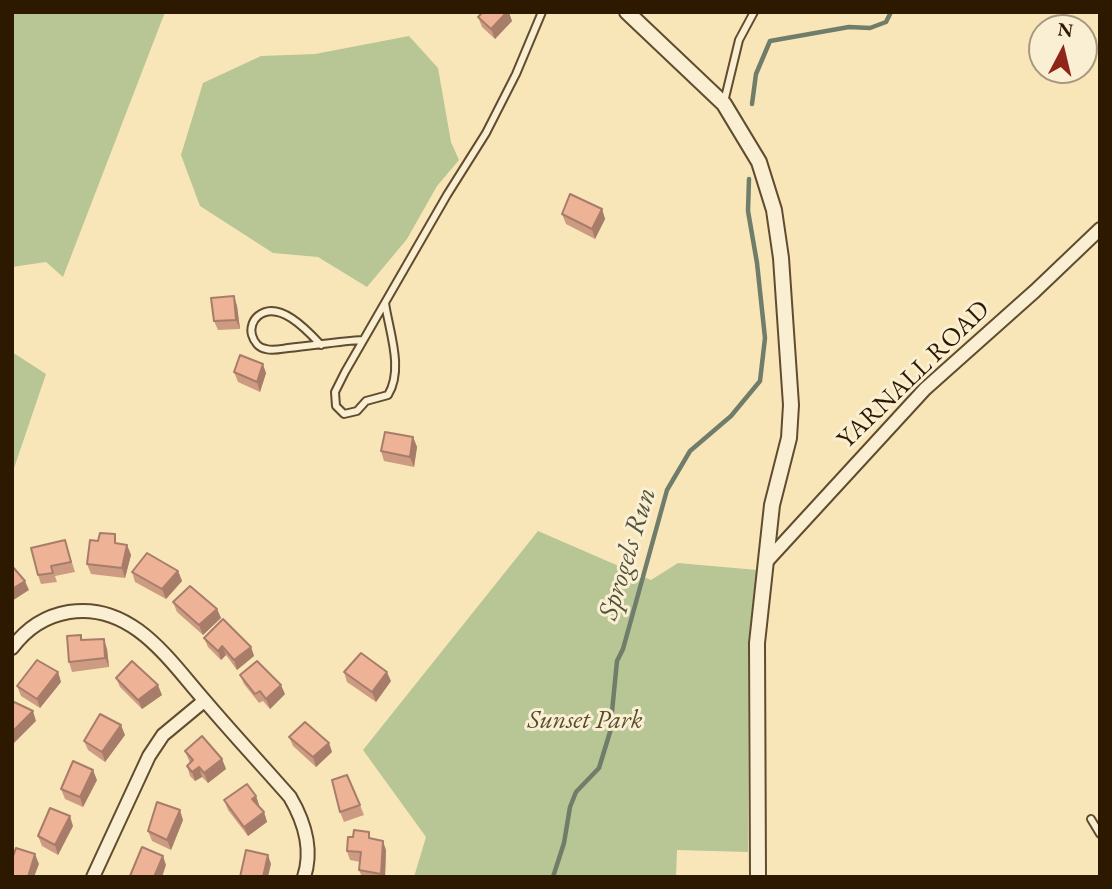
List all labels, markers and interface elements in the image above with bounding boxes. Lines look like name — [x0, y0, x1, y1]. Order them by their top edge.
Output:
north arrow — [1028, 14, 1098, 84]
text: N — [1056, 16, 1075, 43]
street label: YARNALL ROAD — [831, 294, 997, 456]
water label: Sprogels Run — [592, 484, 664, 624]
park label: Sunset Park — [528, 705, 642, 737]

